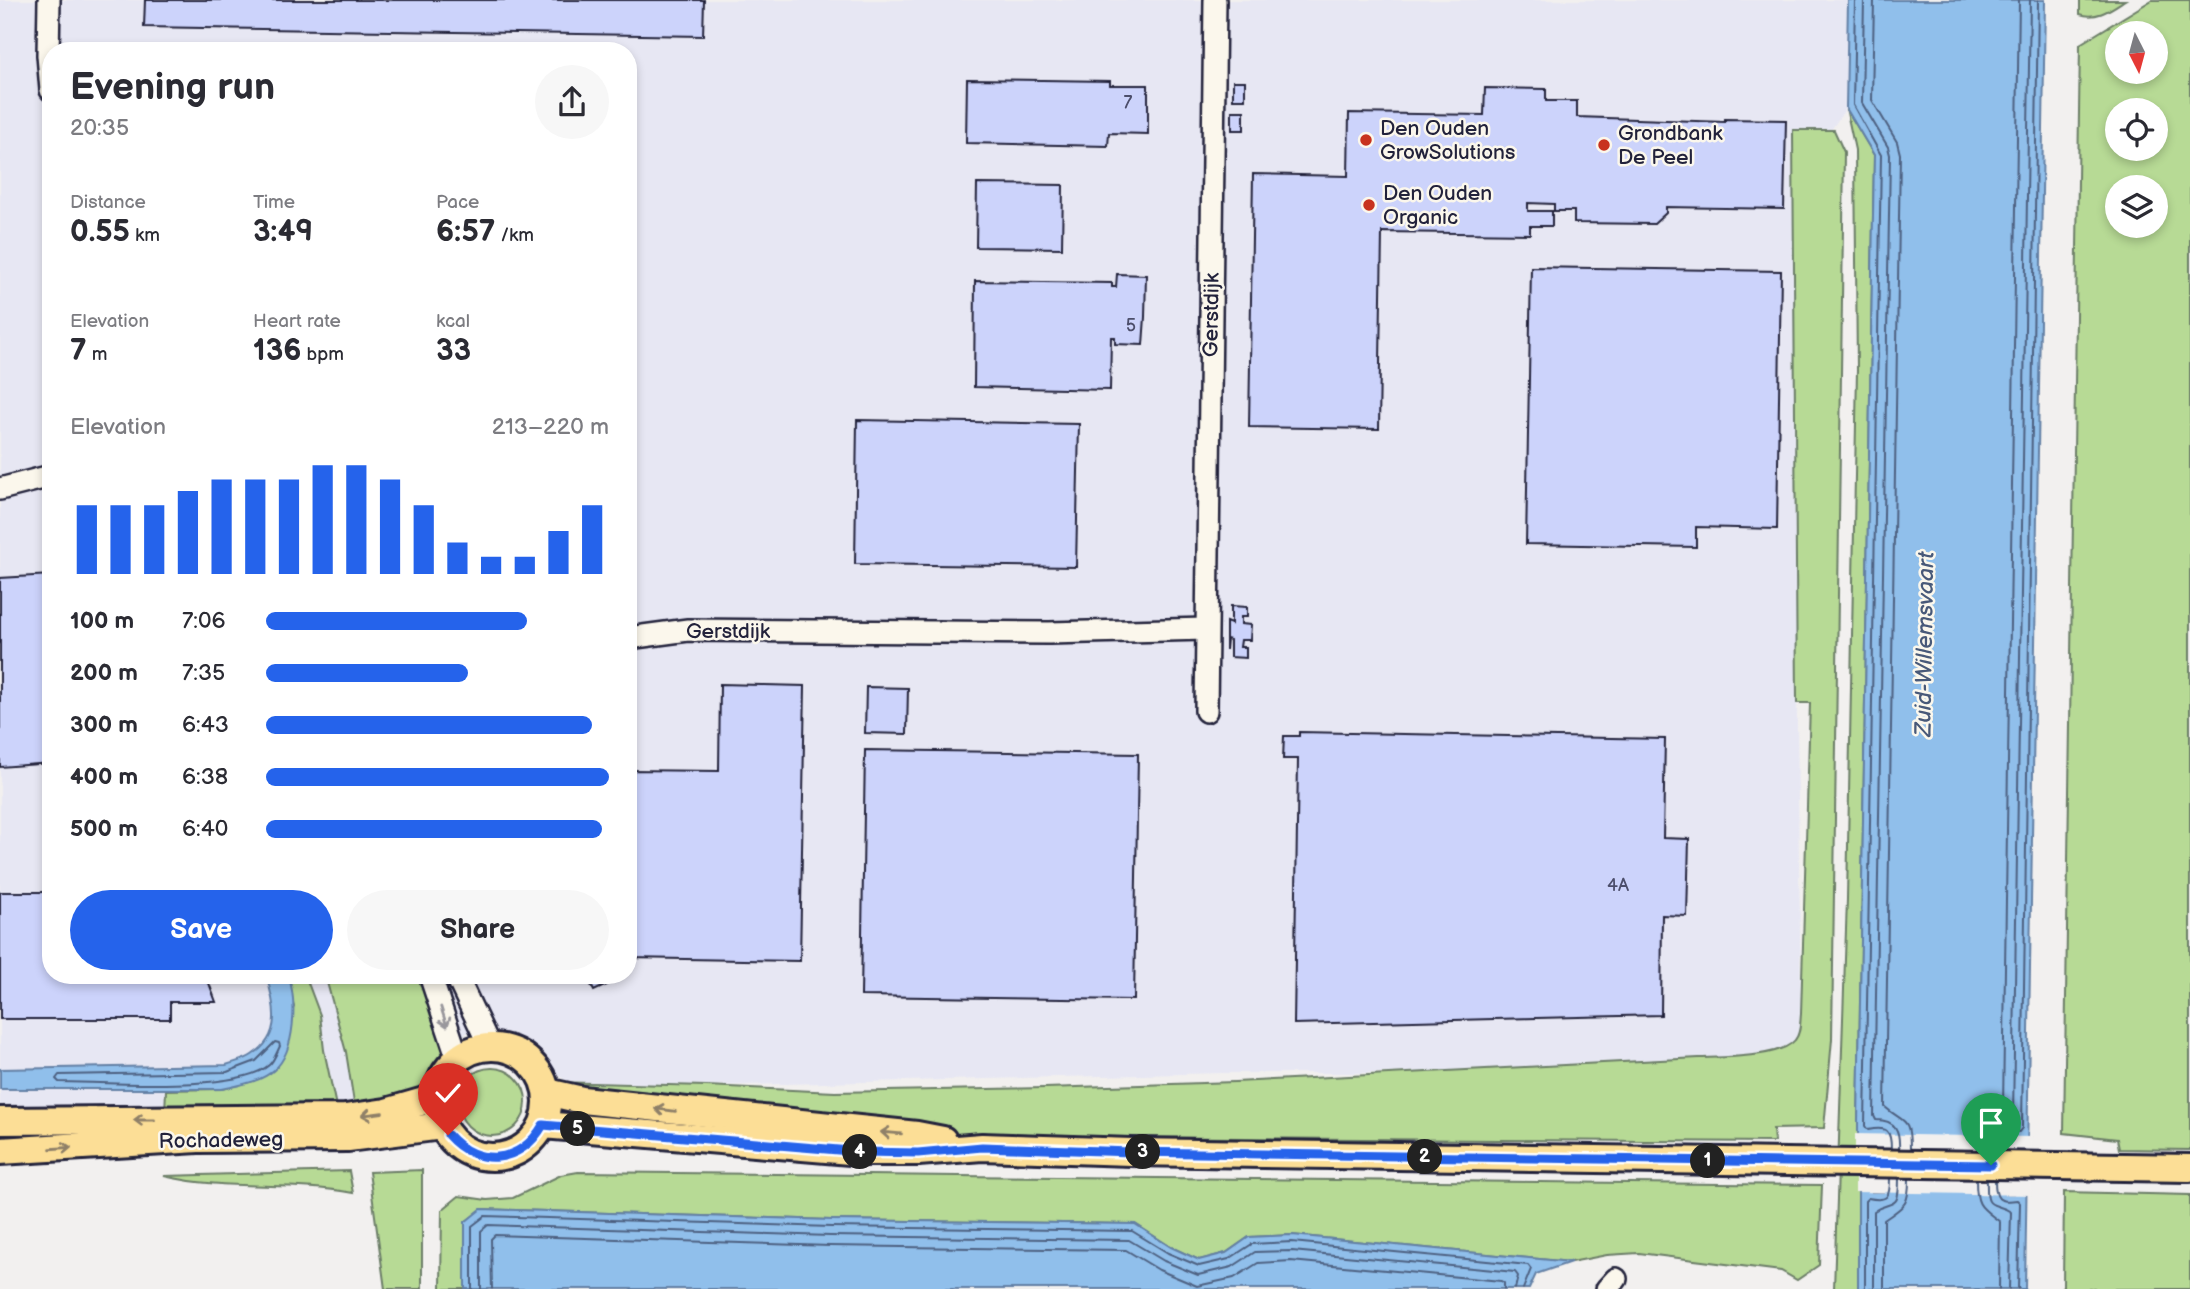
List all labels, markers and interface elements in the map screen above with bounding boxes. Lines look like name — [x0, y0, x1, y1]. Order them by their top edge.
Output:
north arrow — [2105, 21, 2168, 84]
map controls — [2105, 21, 2168, 238]
text: Evening run — [70, 65, 275, 110]
button: share — [535, 65, 609, 139]
house number: 7 — [1124, 92, 1133, 113]
button: locate — [2105, 98, 2168, 161]
text: 20:35 — [70, 114, 129, 142]
place label: Den Ouden GrowSolutions — [1380, 116, 1515, 165]
place label: Grondbank De Peel — [1618, 121, 1723, 170]
marker: Den Ouden GrowSolutions — [1358, 132, 1374, 148]
marker: Grondbank De Peel — [1596, 137, 1612, 153]
button: layers — [2105, 175, 2168, 238]
place label: Den Ouden Organic — [1383, 181, 1492, 230]
text: Distance — [70, 191, 146, 214]
text: Time — [253, 191, 295, 214]
text: Pace — [436, 191, 479, 214]
marker: Den Ouden Organic — [1361, 197, 1377, 213]
text: 0.55 — [70, 214, 130, 250]
text: 3:49 — [253, 214, 313, 250]
text: 6:57 — [436, 214, 495, 250]
text: km — [130, 224, 160, 247]
text: /km — [495, 224, 534, 247]
street label: Gerstdijk — [1198, 272, 1225, 357]
text: Elevation — [70, 310, 149, 333]
text: Heart rate — [253, 310, 341, 333]
text: kcal — [436, 310, 470, 333]
house number: 5 — [1126, 315, 1136, 336]
text: 7 — [70, 333, 87, 369]
text: 136 — [253, 333, 301, 369]
text: 33 — [436, 333, 471, 369]
text: m — [87, 343, 107, 366]
text: bpm — [301, 343, 344, 366]
text: Elevation — [70, 413, 166, 441]
text: 213–220 m — [492, 413, 609, 441]
water label: Zuid-Willemsvaart — [1909, 550, 1941, 738]
text: 100 m — [70, 607, 134, 635]
text: 7:06 — [182, 607, 226, 635]
street label: Gerstdijk — [686, 619, 771, 644]
text: 200 m — [70, 659, 138, 687]
text: 7:35 — [182, 659, 225, 687]
text: 300 m — [70, 711, 138, 739]
text: 6:43 — [182, 711, 229, 739]
text: 400 m — [70, 763, 138, 791]
text: 6:38 — [182, 763, 228, 791]
text: 500 m — [70, 815, 138, 843]
text: 6:40 — [182, 815, 228, 843]
house number: 4A — [1607, 875, 1629, 896]
button: Save — [70, 890, 333, 970]
button: Share — [347, 890, 609, 970]
one-way arrow — [438, 1006, 451, 1028]
pin — [418, 1063, 478, 1135]
icon: check — [429, 1074, 467, 1112]
pin — [1961, 1093, 2021, 1165]
one-way arrow — [654, 1103, 676, 1116]
icon: arrive — [1972, 1104, 2010, 1142]
one-way arrow — [361, 1108, 383, 1121]
pin: 5 — [560, 1112, 596, 1146]
one-way arrow — [133, 1113, 156, 1127]
text: 5 — [572, 1117, 583, 1140]
one-way arrow — [880, 1126, 903, 1139]
street label: Rochadeweg — [159, 1127, 283, 1154]
pin: 4 — [842, 1134, 878, 1170]
pin: 3 — [1126, 1134, 1160, 1170]
text: 4 — [854, 1140, 865, 1163]
text: 3 — [1137, 1140, 1148, 1163]
pin: 2 — [1408, 1140, 1442, 1174]
one-way arrow — [50, 1141, 72, 1154]
pin: 1 — [1690, 1144, 1726, 1178]
text: 2 — [1419, 1145, 1430, 1168]
text: 1 — [1704, 1149, 1712, 1172]

